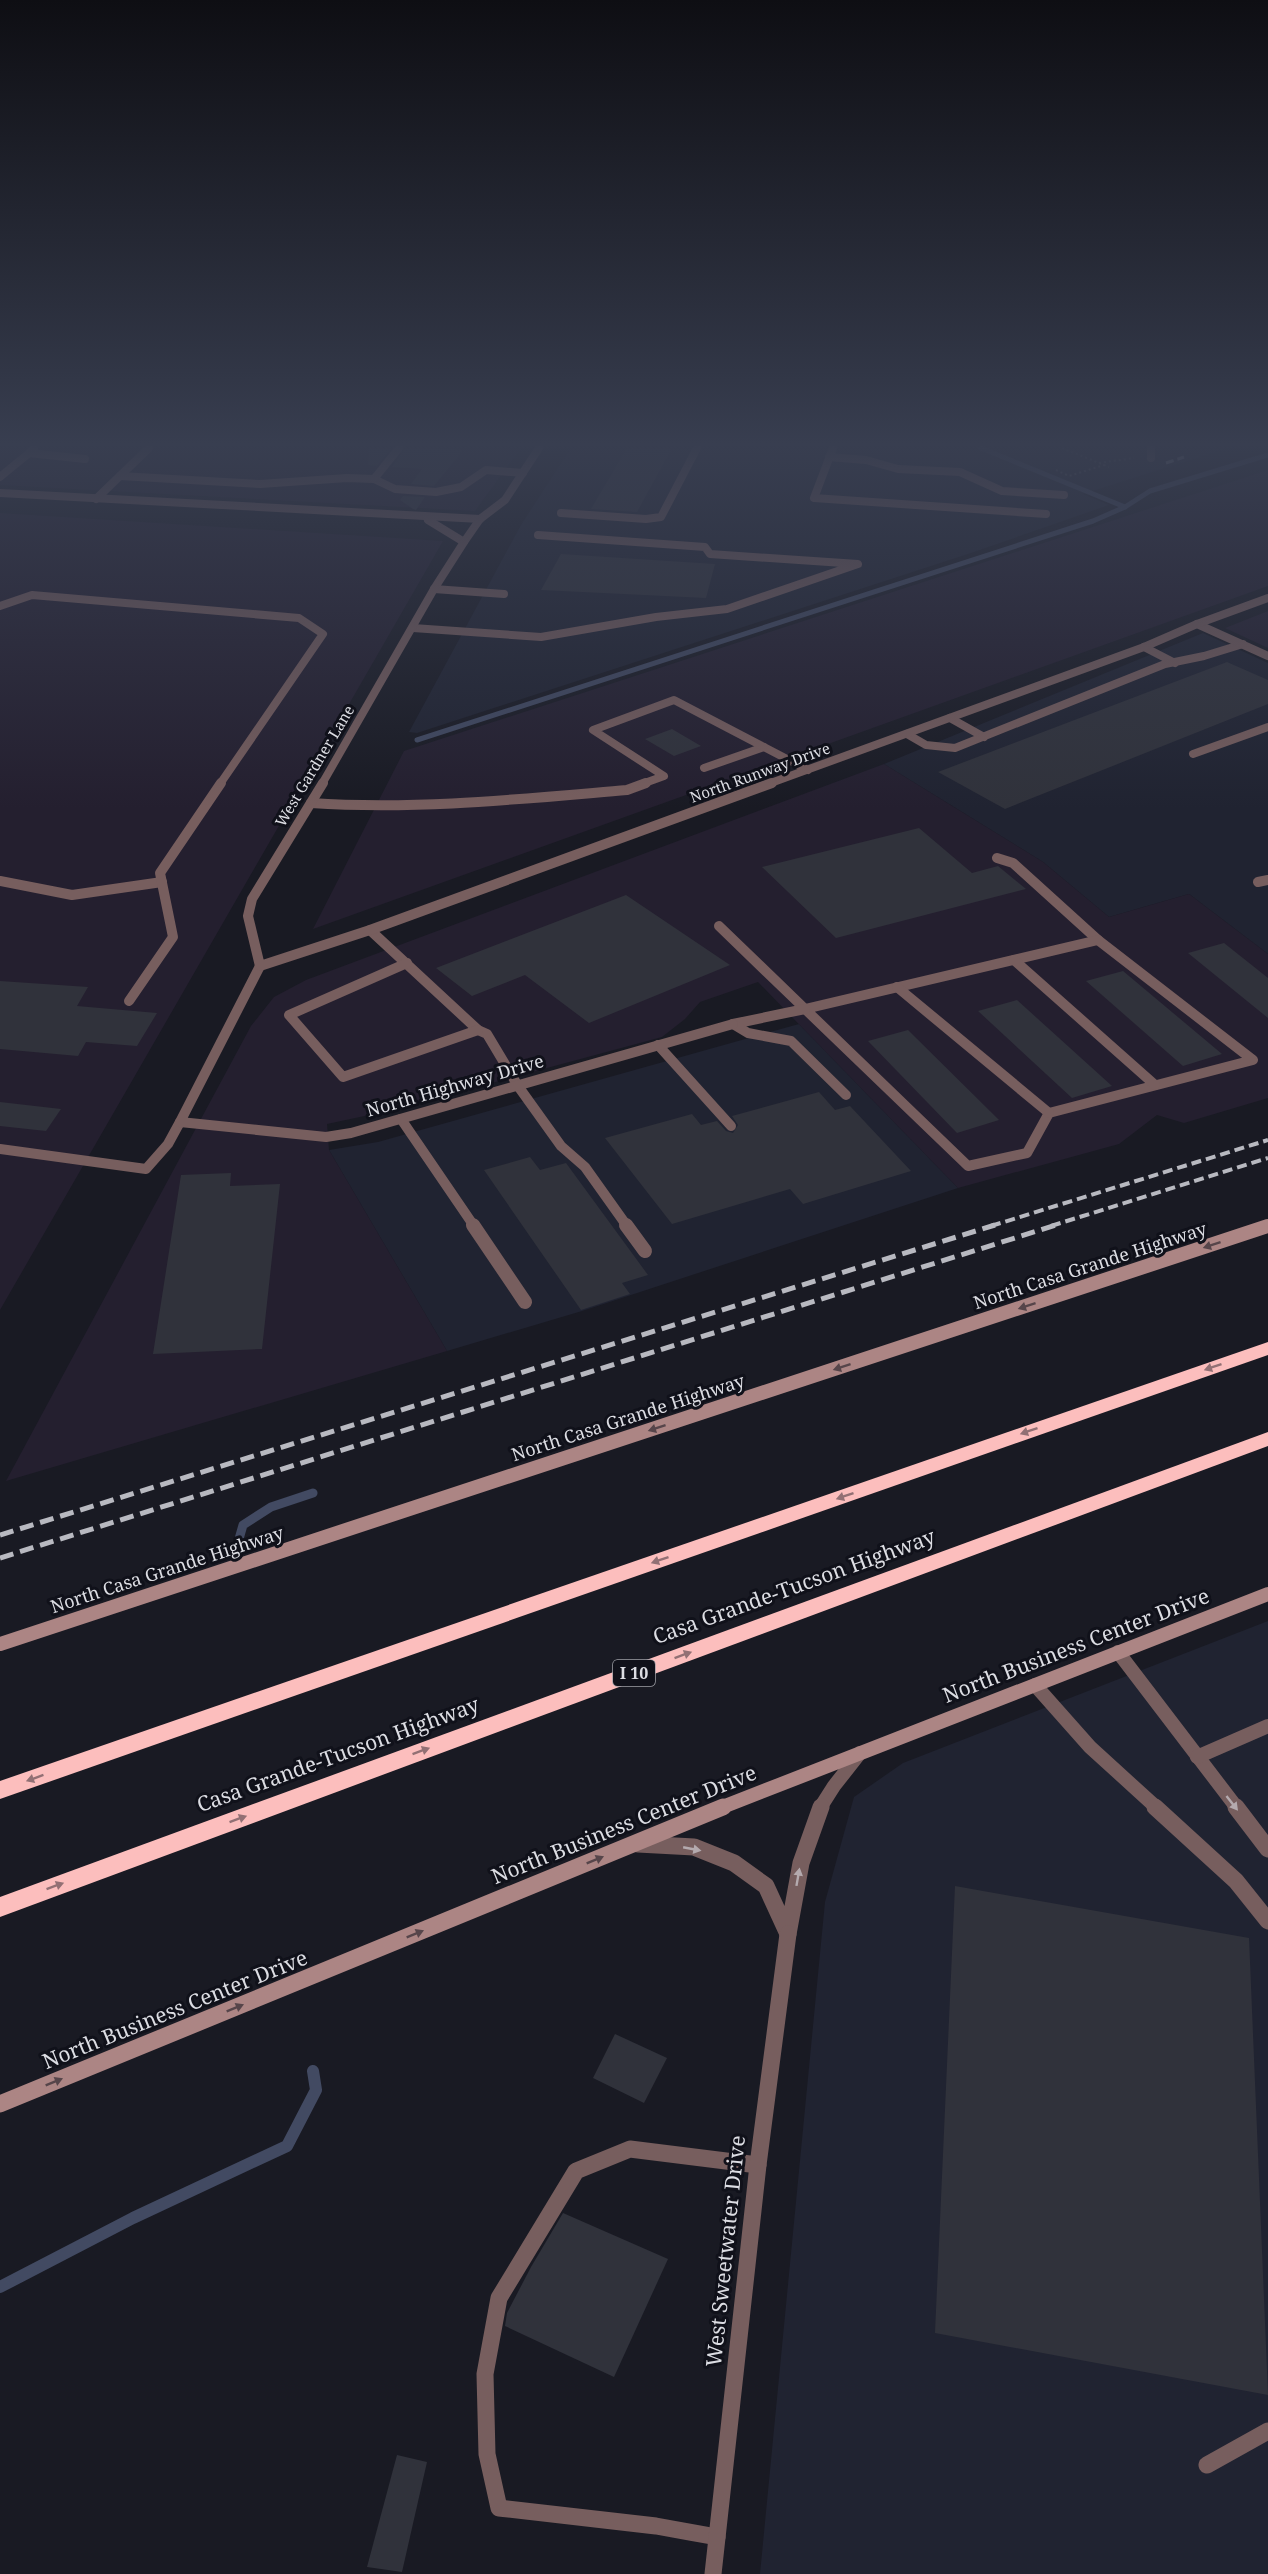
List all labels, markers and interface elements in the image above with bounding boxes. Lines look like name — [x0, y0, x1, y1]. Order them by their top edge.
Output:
street label: West Gardner Lane — [270, 701, 358, 830]
street label: North Runway Drive — [687, 737, 833, 807]
street label: North Highway Drive — [363, 1048, 546, 1122]
street label: North Casa Grande Highway — [970, 1216, 1210, 1314]
one-way arrow — [1203, 1240, 1221, 1250]
one-way arrow — [1018, 1302, 1036, 1311]
one-way arrow — [833, 1363, 851, 1372]
one-way arrow — [1204, 1363, 1222, 1373]
street label: North Casa Grande Highway — [508, 1368, 748, 1466]
one-way arrow — [648, 1423, 666, 1433]
one-way arrow — [1020, 1427, 1038, 1437]
one-way arrow — [835, 1491, 853, 1501]
street label: North Casa Grande Highway — [47, 1520, 287, 1618]
street label: Casa Grande-Tucson Highway — [649, 1522, 939, 1650]
one-way arrow — [651, 1555, 669, 1565]
street label: North Business Center Drive — [938, 1581, 1213, 1709]
one-way arrow — [674, 1650, 692, 1660]
road number: I 10 — [613, 1660, 655, 1686]
street label: Casa Grande-Tucson Highway — [193, 1690, 483, 1818]
one-way arrow — [412, 1746, 430, 1756]
street label: North Business Center Drive — [487, 1758, 760, 1890]
one-way arrow — [26, 1774, 44, 1784]
one-way arrow — [1226, 1795, 1239, 1811]
one-way arrow — [229, 1814, 247, 1823]
one-way arrow — [683, 1845, 702, 1854]
one-way arrow — [587, 1855, 605, 1865]
one-way arrow — [793, 1867, 802, 1886]
one-way arrow — [46, 1881, 64, 1891]
one-way arrow — [406, 1929, 424, 1938]
street label: North Business Center Drive — [38, 1943, 311, 2075]
one-way arrow — [226, 2003, 244, 2013]
one-way arrow — [45, 2077, 63, 2086]
street label: West Sweetwater Drive — [699, 2134, 751, 2368]

